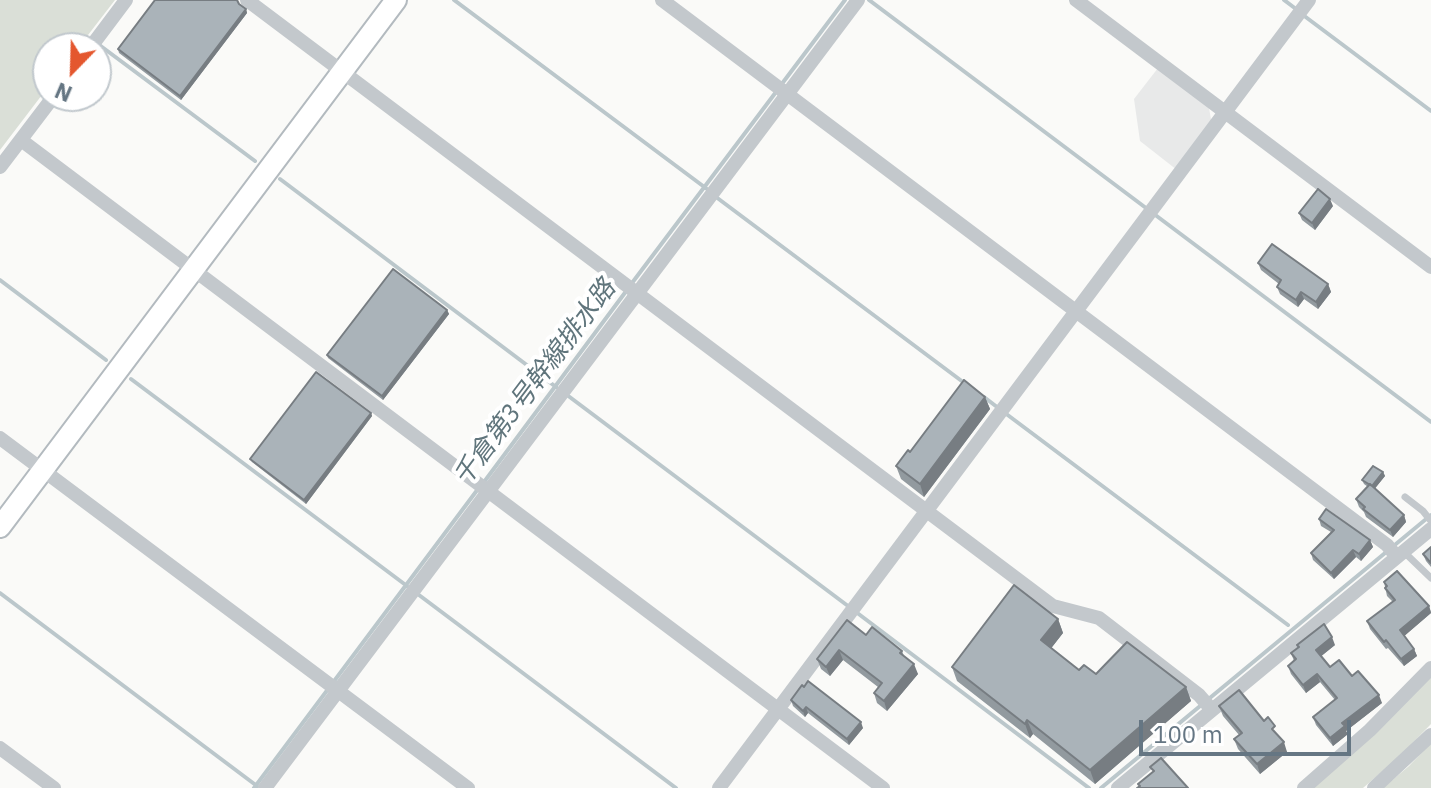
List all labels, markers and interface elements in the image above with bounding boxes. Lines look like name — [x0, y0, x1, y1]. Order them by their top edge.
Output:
north arrow — [32, 32, 112, 112]
text: N — [50, 76, 76, 109]
water label: 千倉第3号幹線排水路 — [447, 274, 623, 492]
scale bar — [1143, 704, 1355, 754]
text: 100 m — [1153, 718, 1223, 750]

